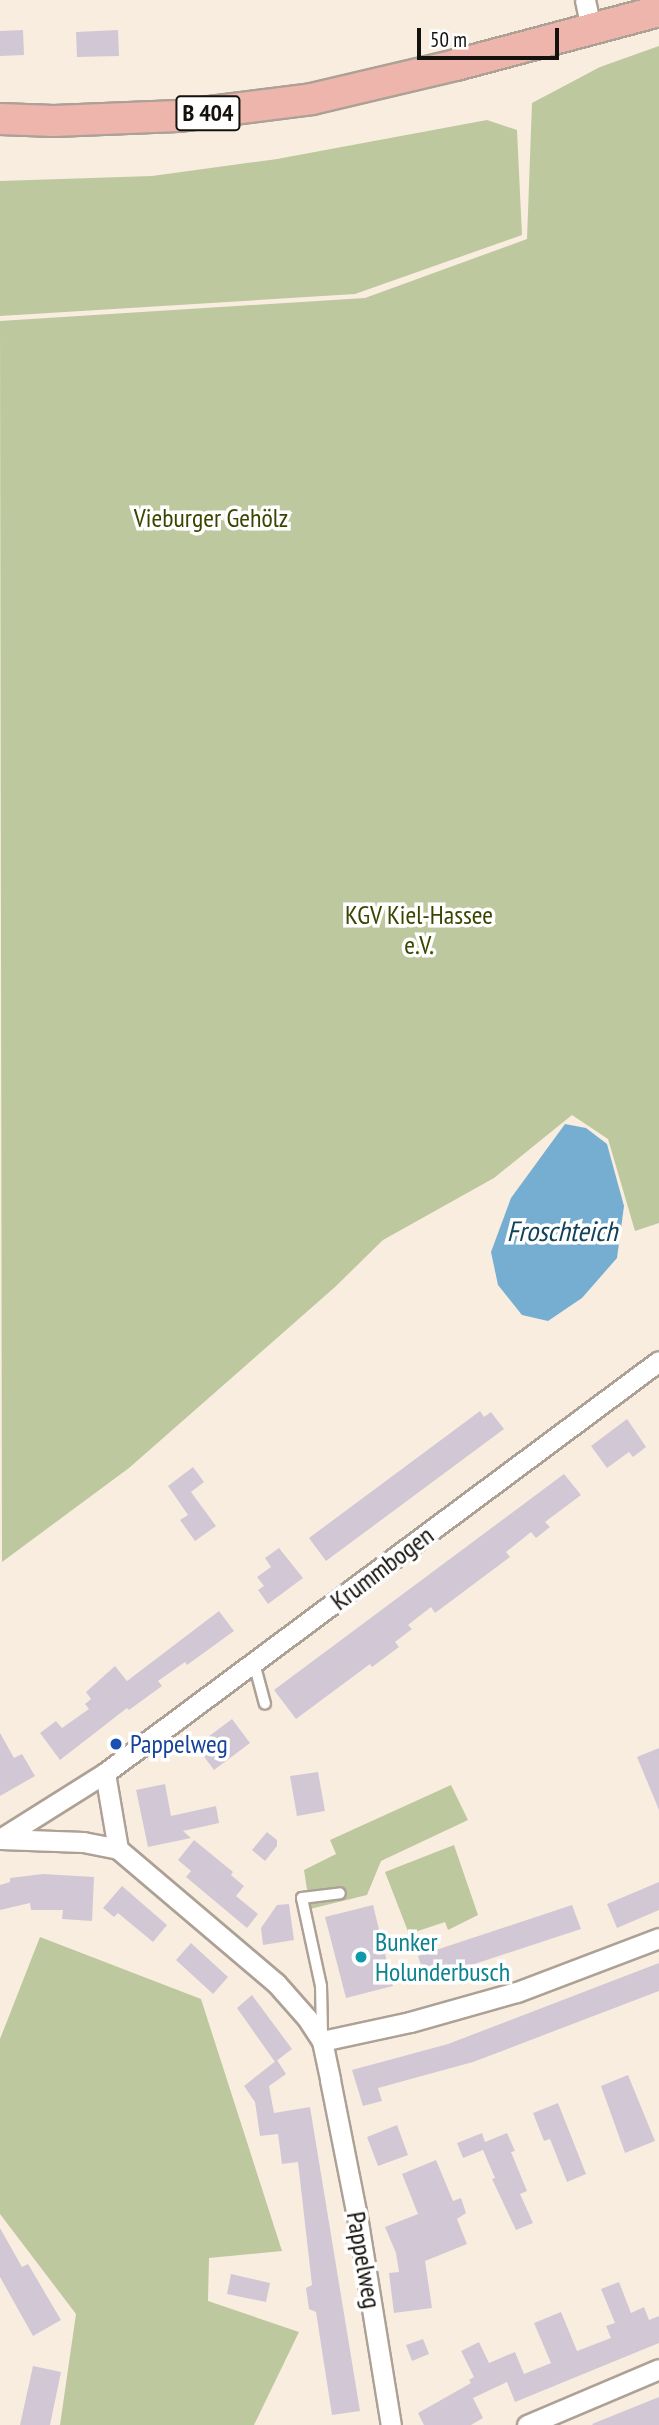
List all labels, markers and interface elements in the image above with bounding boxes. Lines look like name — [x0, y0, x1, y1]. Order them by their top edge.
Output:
scale bar — [421, 14, 563, 58]
text: 50 m — [430, 26, 467, 53]
road number: B 404 — [175, 92, 241, 134]
park label: Vieburger Gehölz — [134, 502, 288, 534]
park label: KGV Kiel-Hassee e.V. — [345, 899, 493, 960]
water label: Froschteich — [507, 1214, 617, 1248]
street label: Krummbogen — [325, 1519, 439, 1617]
place label: Pappelweg — [130, 1728, 228, 1760]
marker: Pappelweg — [108, 1736, 124, 1752]
place label: Bunker Holunderbusch — [375, 1926, 510, 1988]
marker: Bunker Holunderbusch — [353, 1949, 369, 1965]
street label: Pappelweg — [340, 2209, 388, 2311]

